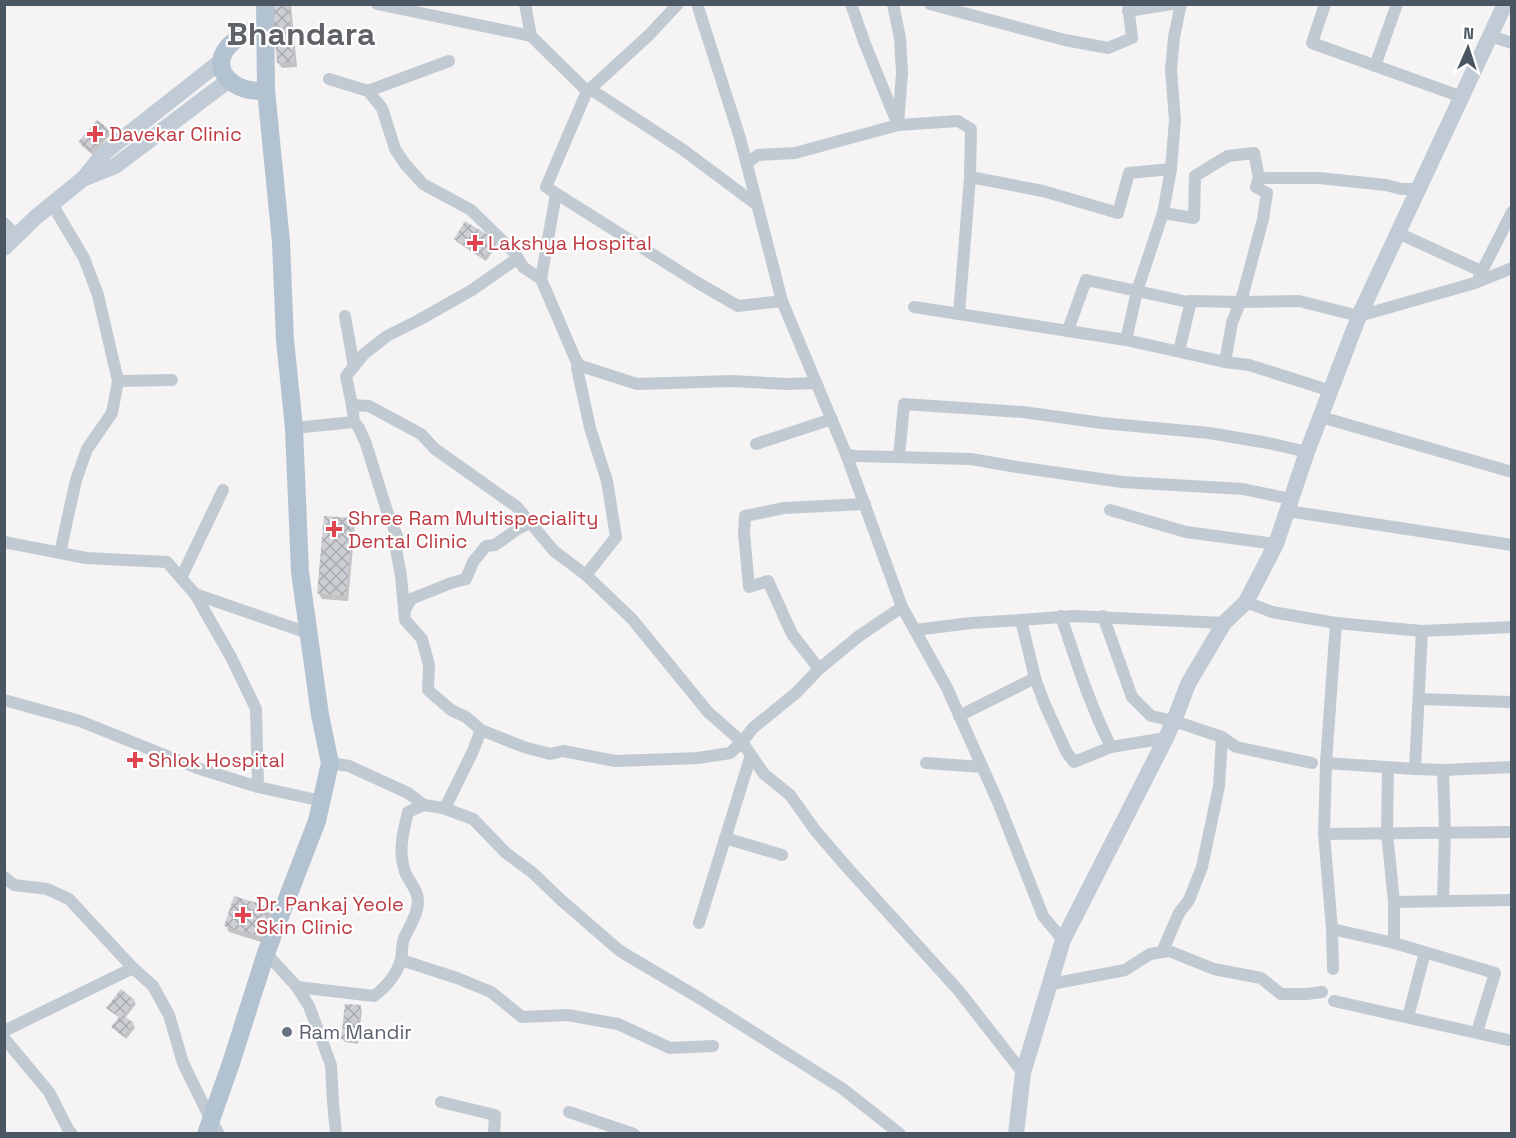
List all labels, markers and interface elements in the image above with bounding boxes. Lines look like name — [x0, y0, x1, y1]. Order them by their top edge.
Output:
district label: Bhandara — [227, 14, 375, 54]
north arrow — [1438, 18, 1498, 78]
text: N — [1463, 23, 1475, 44]
place label: Davekar Clinic — [109, 121, 242, 147]
marker: Davekar Clinic — [86, 125, 104, 143]
place label: Lakshya Hospital — [488, 230, 652, 256]
marker: Lakshya Hospital — [466, 234, 484, 252]
place label: Shree Ram Multispeciality Dental Clinic — [348, 505, 598, 554]
marker: Shree Ram Multispeciality Dental Clinic — [325, 520, 343, 538]
place label: Shlok Hospital — [148, 747, 285, 773]
marker: Shlok Hospital — [126, 751, 144, 769]
place label: Dr. Pankaj Yeole Skin Clinic — [256, 891, 404, 940]
marker: Dr. Pankaj Yeole Skin Clinic — [234, 906, 252, 924]
place label: Ram Mandir — [299, 1019, 412, 1045]
marker: Ram Mandir — [280, 1025, 294, 1039]

